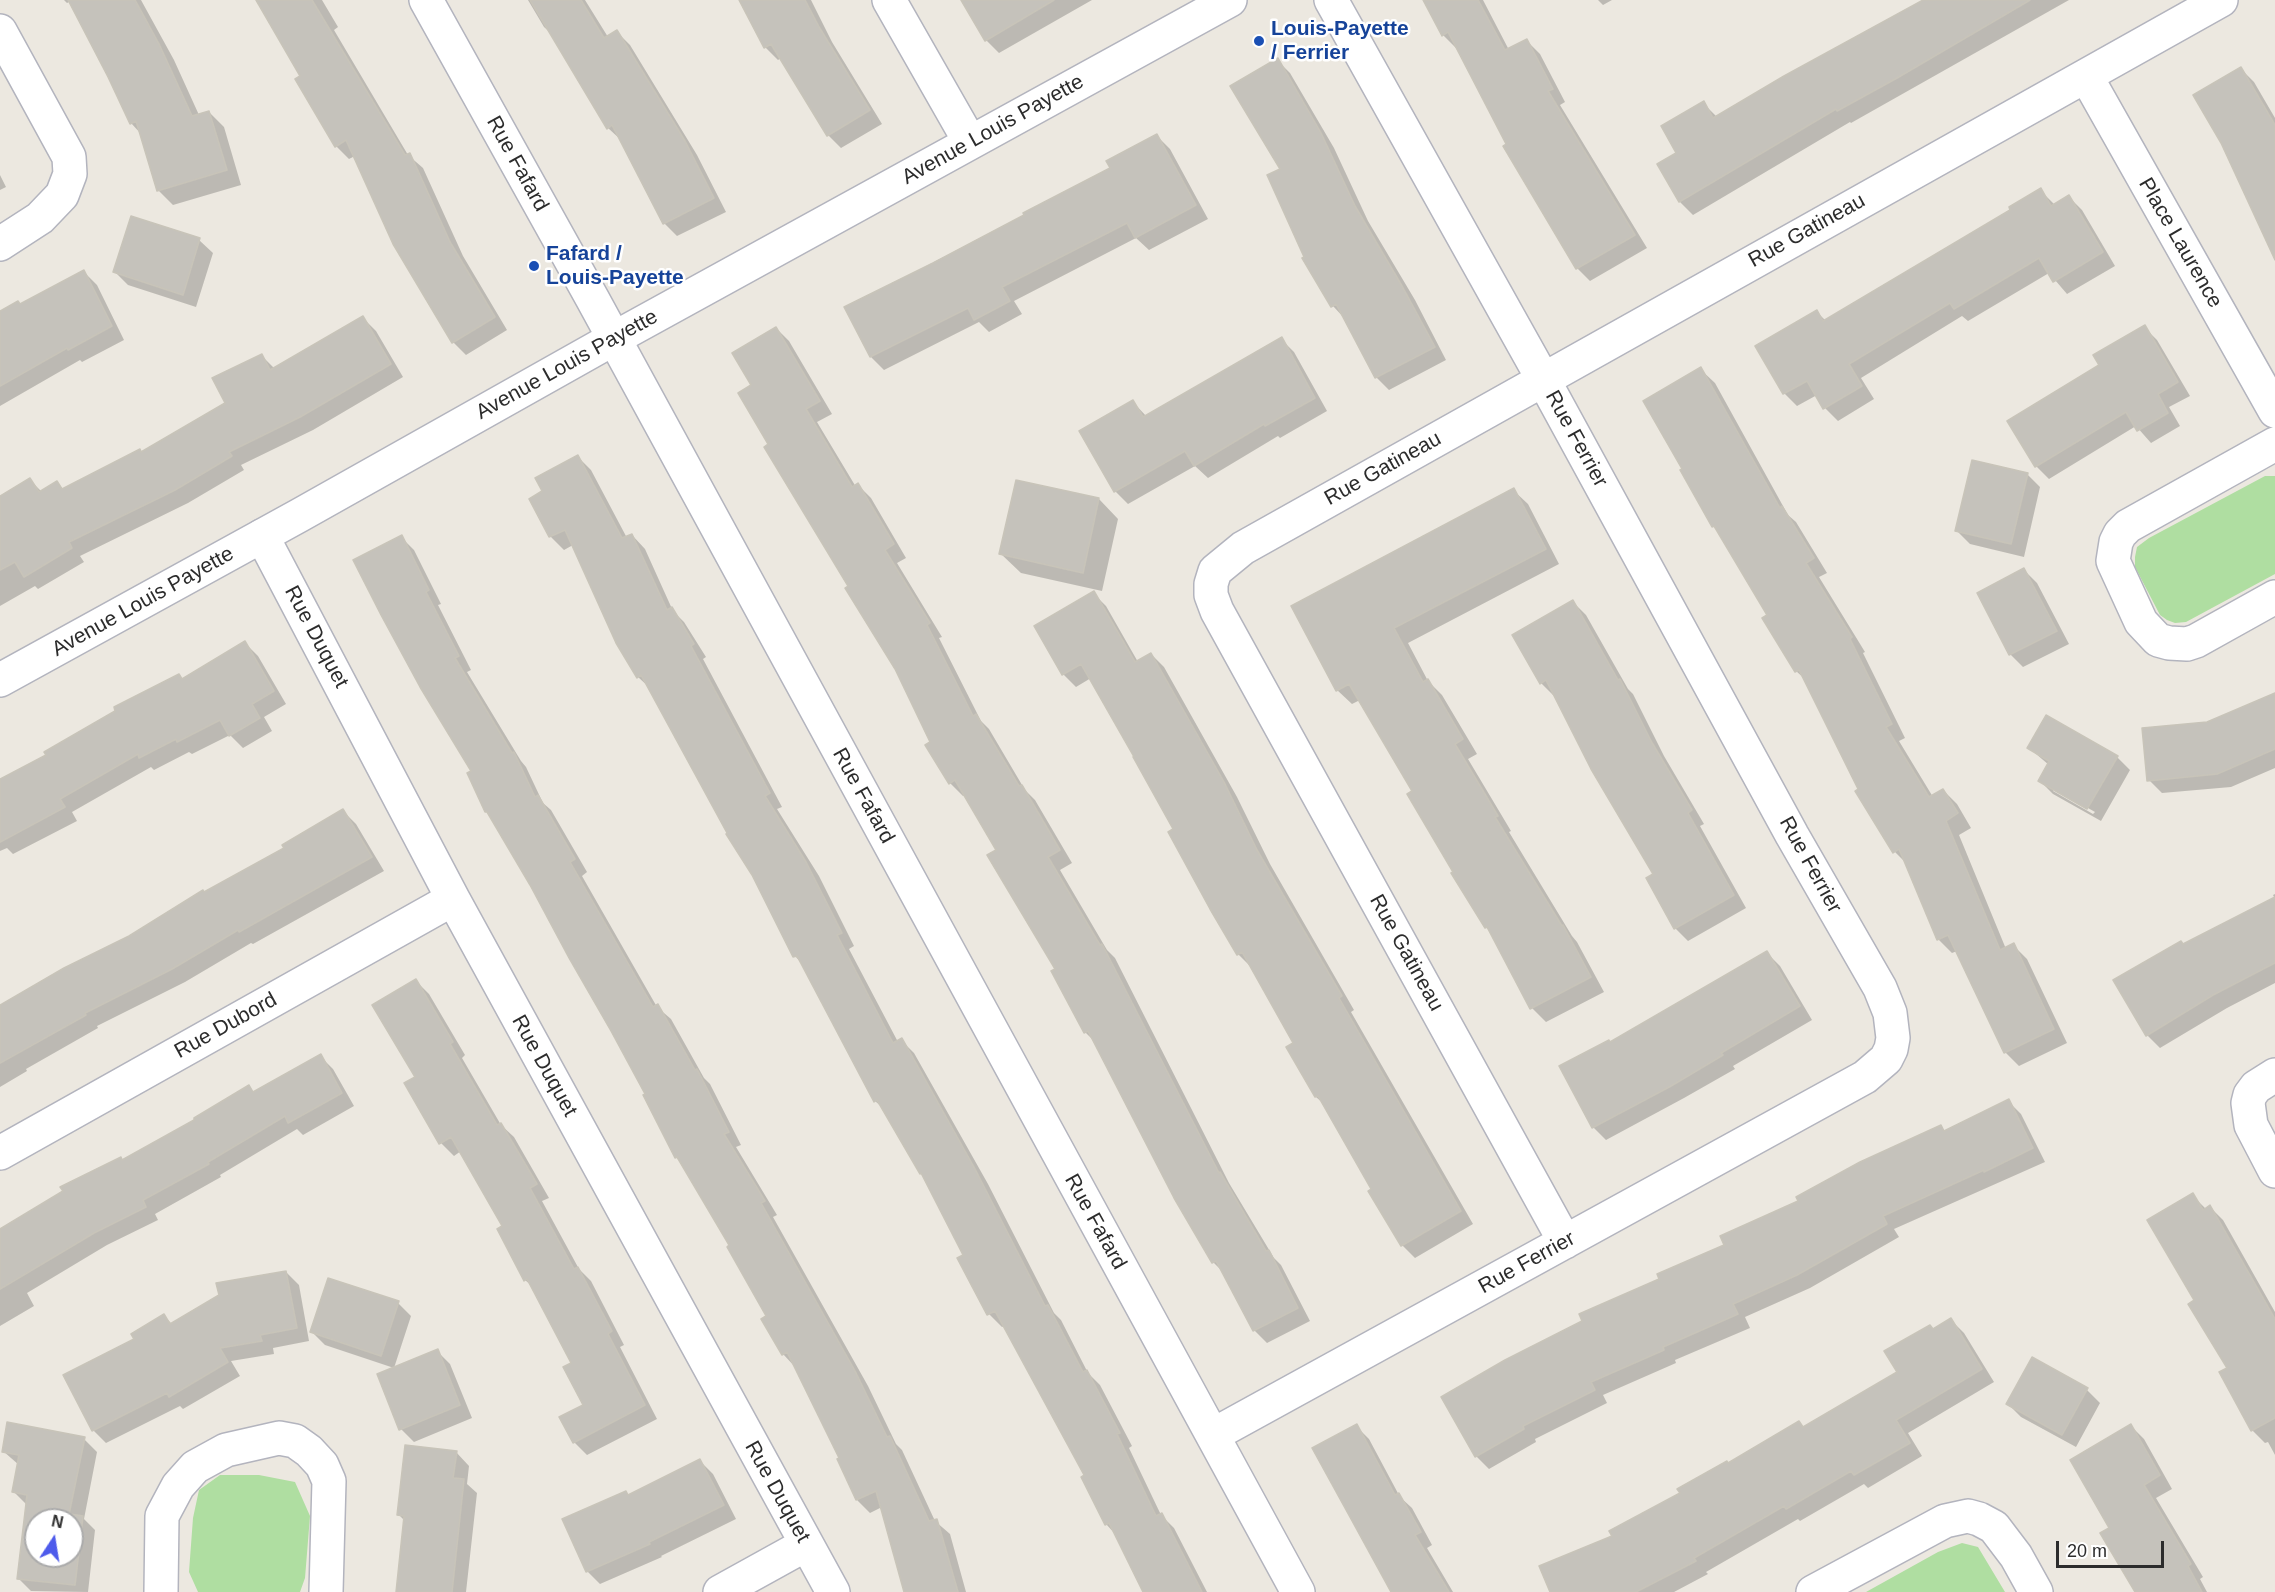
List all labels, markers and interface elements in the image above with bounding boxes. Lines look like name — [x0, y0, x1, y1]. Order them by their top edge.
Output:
place label: Louis-Payette / Ferrier — [1271, 16, 1409, 66]
marker: Louis-Payette / Ferrier — [1252, 34, 1266, 48]
street label: Avenue Louis Payette — [898, 70, 1088, 190]
street label: Rue Fafard — [481, 112, 553, 216]
street label: Place Laurence — [2133, 174, 2227, 312]
street label: Rue Gatineau — [1744, 189, 1870, 273]
place label: Fafard / Louis-Payette — [546, 241, 684, 291]
marker: Fafard / Louis-Payette — [527, 259, 541, 273]
street label: Avenue Louis Payette — [472, 305, 662, 425]
street label: Rue Ferrier — [1539, 386, 1613, 492]
street label: Rue Gatineau — [1320, 427, 1446, 511]
street label: Avenue Louis Payette — [48, 542, 238, 662]
street label: Rue Duquet — [279, 582, 353, 692]
street label: Rue Fafard — [827, 744, 899, 848]
street label: Rue Ferrier — [1773, 812, 1847, 918]
street label: Rue Gatineau — [1364, 890, 1448, 1016]
street label: Rue Dubord — [170, 988, 282, 1064]
street label: Rue Duquet — [506, 1011, 582, 1121]
street label: Rue Fafard — [1059, 1170, 1131, 1274]
street label: Rue Ferrier — [1474, 1226, 1580, 1300]
street label: Rue Duquet — [739, 1437, 815, 1547]
north arrow — [24, 1508, 84, 1568]
text: N — [50, 1512, 65, 1531]
scale bar — [2059, 1529, 2167, 1567]
text: 20 m — [2067, 1541, 2107, 1561]

